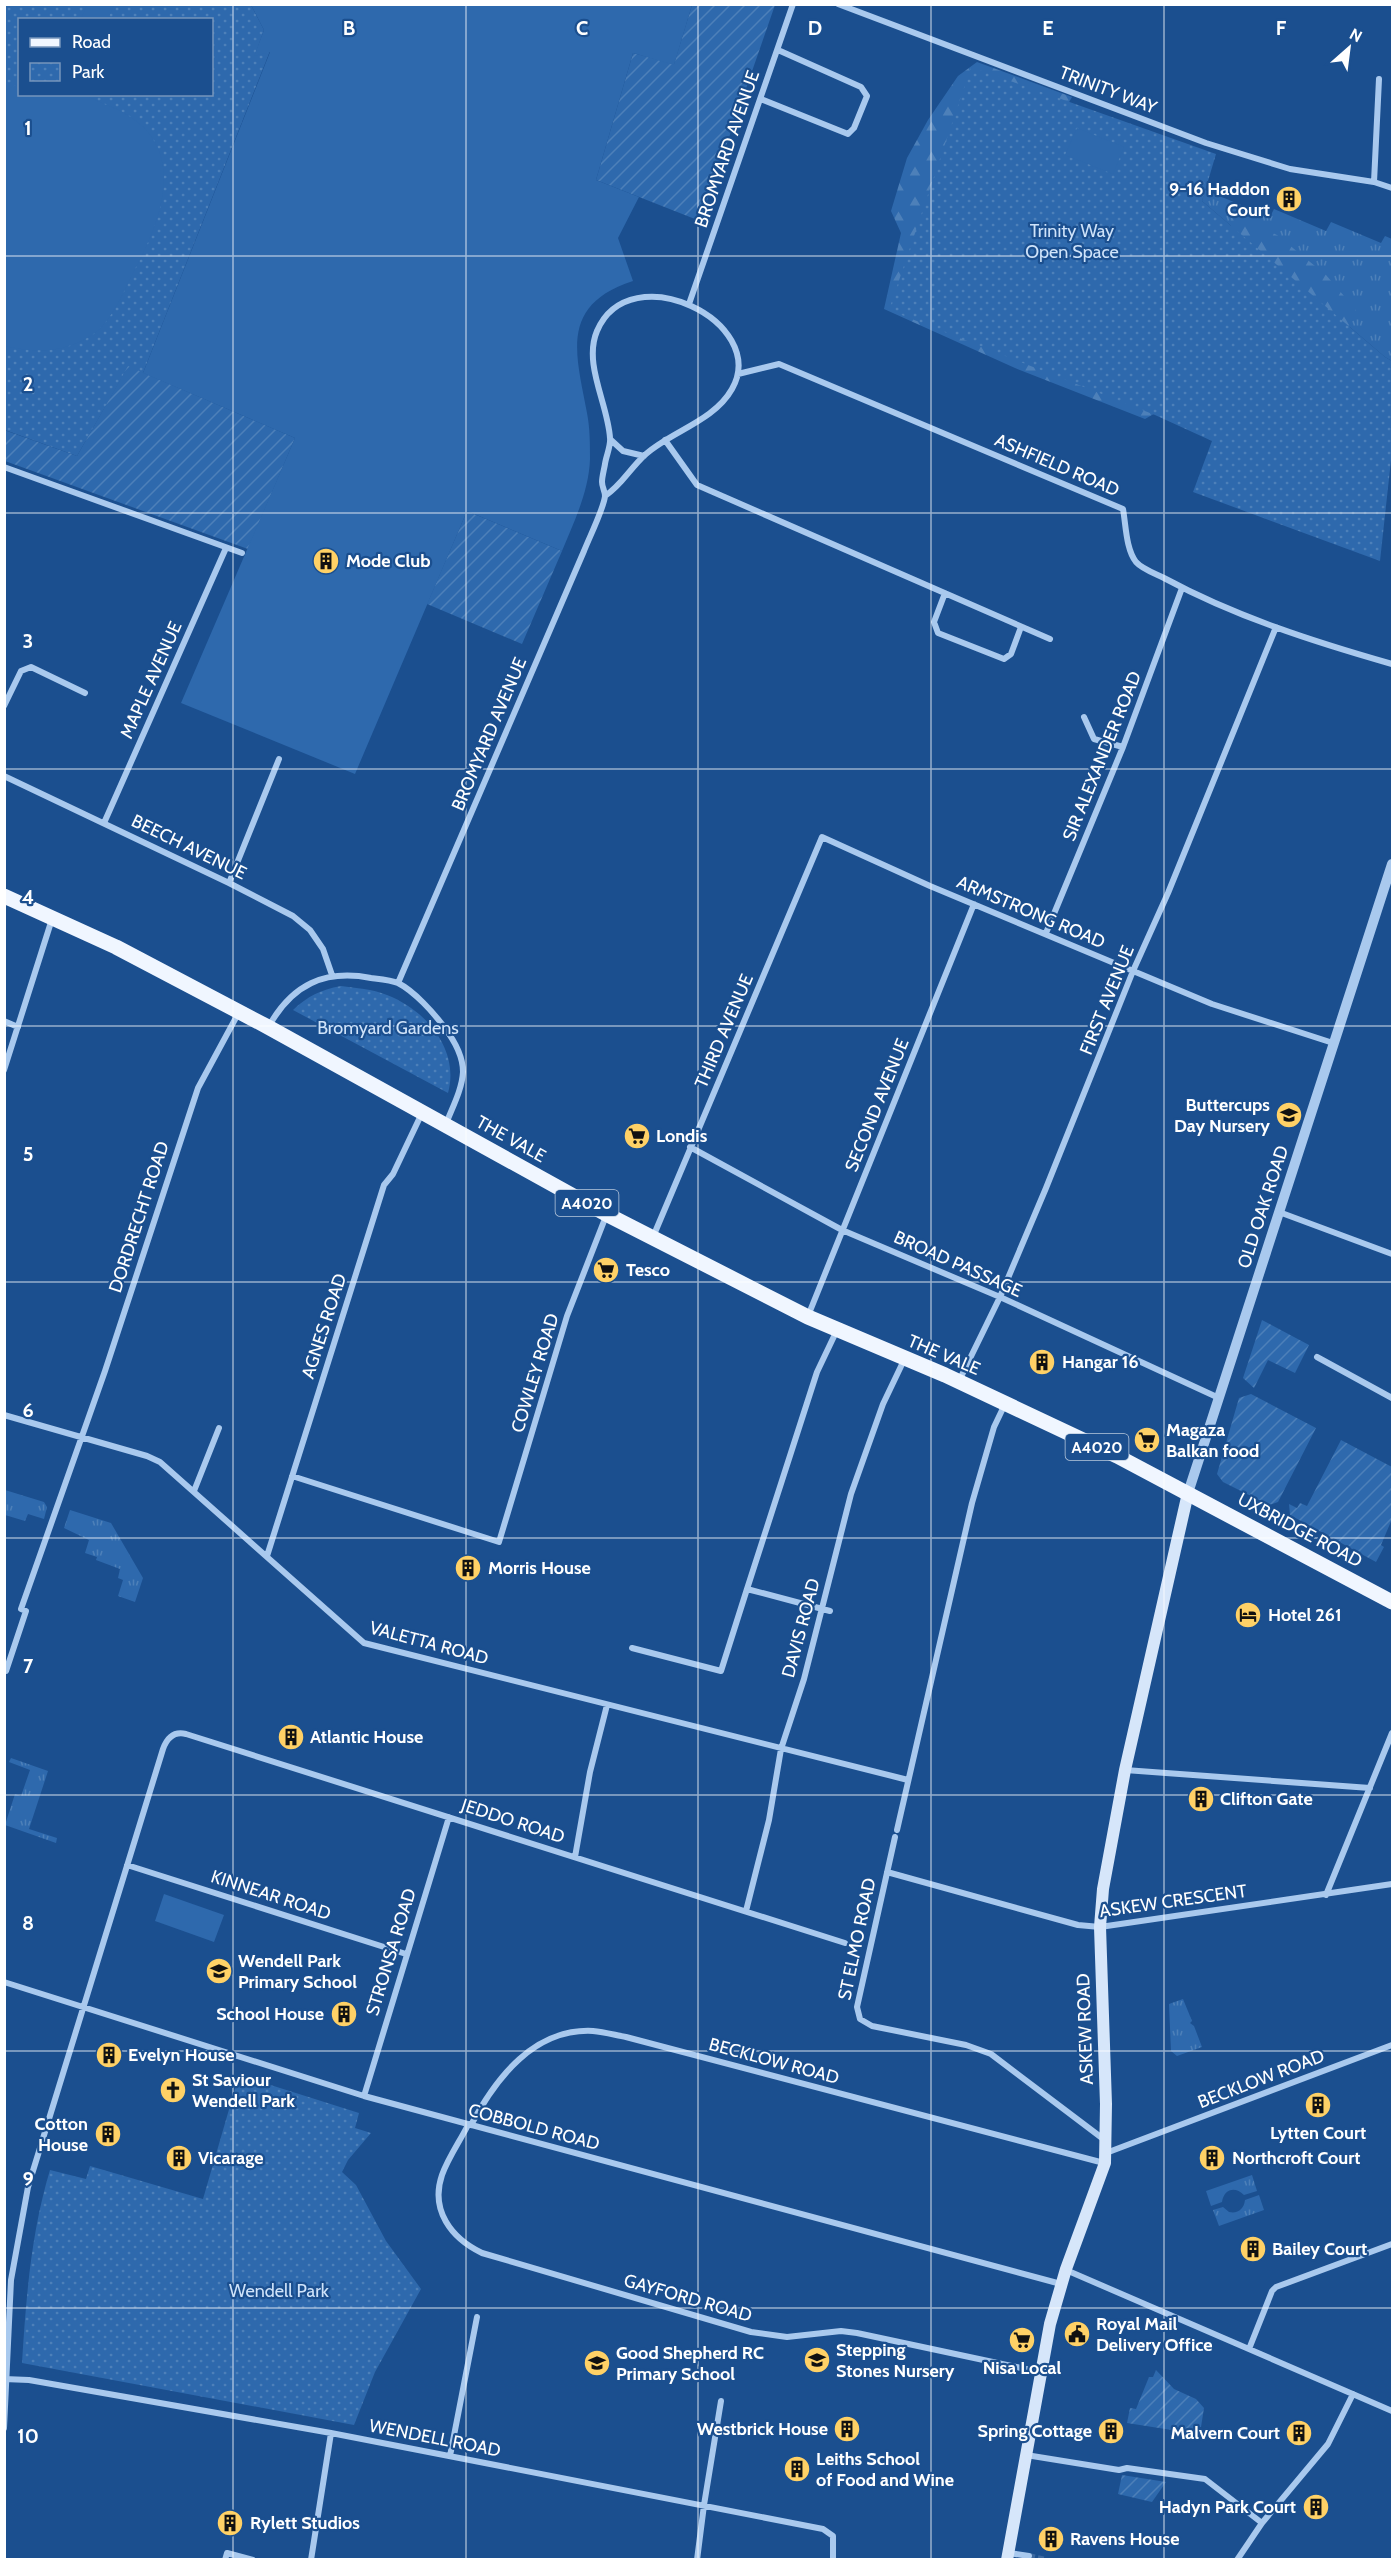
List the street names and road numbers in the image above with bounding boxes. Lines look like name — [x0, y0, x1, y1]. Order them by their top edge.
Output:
street label: TRINITY WAY — [1056, 61, 1161, 119]
street label: BROMYARD AVENUE — [690, 68, 764, 230]
street label: ASHFIELD ROAD — [991, 429, 1123, 501]
street label: MAPLE AVENUE — [115, 618, 187, 742]
street label: BROMYARD AVENUE — [447, 654, 531, 814]
street label: SIR ALEXANDER ROAD — [1058, 668, 1146, 844]
street label: BEECH AVENUE — [128, 810, 250, 884]
street label: ARMSTRONG ROAD — [954, 871, 1108, 953]
street label: FIRST AVENUE — [1075, 942, 1139, 1058]
street label: THIRD AVENUE — [690, 971, 758, 1091]
street label: SECOND AVENUE — [840, 1035, 914, 1175]
street label: THE VALE — [472, 1111, 550, 1167]
street label: DORDRECHT ROAD — [104, 1139, 174, 1295]
street label: OLD OAK ROAD — [1233, 1143, 1293, 1271]
road number: A4020 — [556, 1190, 618, 1216]
street label: BROAD PASSAGE — [890, 1226, 1026, 1302]
street label: AGNES ROAD — [297, 1271, 351, 1381]
street label: COWLEY ROAD — [506, 1311, 564, 1435]
street label: THE VALE — [904, 1330, 984, 1380]
road number: A4020 — [1066, 1434, 1128, 1460]
street label: UXBRIDGE ROAD — [1234, 1488, 1366, 1572]
street label: DAVIS ROAD — [777, 1576, 825, 1680]
street label: VALETTA ROAD — [367, 1617, 491, 1669]
street label: JEDDO ROAD — [458, 1794, 567, 1848]
street label: KINNEAR ROAD — [208, 1865, 334, 1925]
street label: ST ELMO ROAD — [833, 1876, 881, 2002]
street label: ASKEW CRESCENT — [1098, 1880, 1249, 1922]
street label: STRONSA ROAD — [361, 1886, 421, 2018]
street label: ASKEW ROAD — [1072, 1973, 1098, 2085]
street label: BECKLOW ROAD — [706, 2033, 842, 2089]
street label: BECKLOW ROAD — [1195, 2045, 1327, 2113]
street label: COBBOLD ROAD — [466, 2099, 602, 2155]
street label: GAYFORD ROAD — [621, 2269, 755, 2327]
street label: WENDELL ROAD — [367, 2414, 503, 2462]

